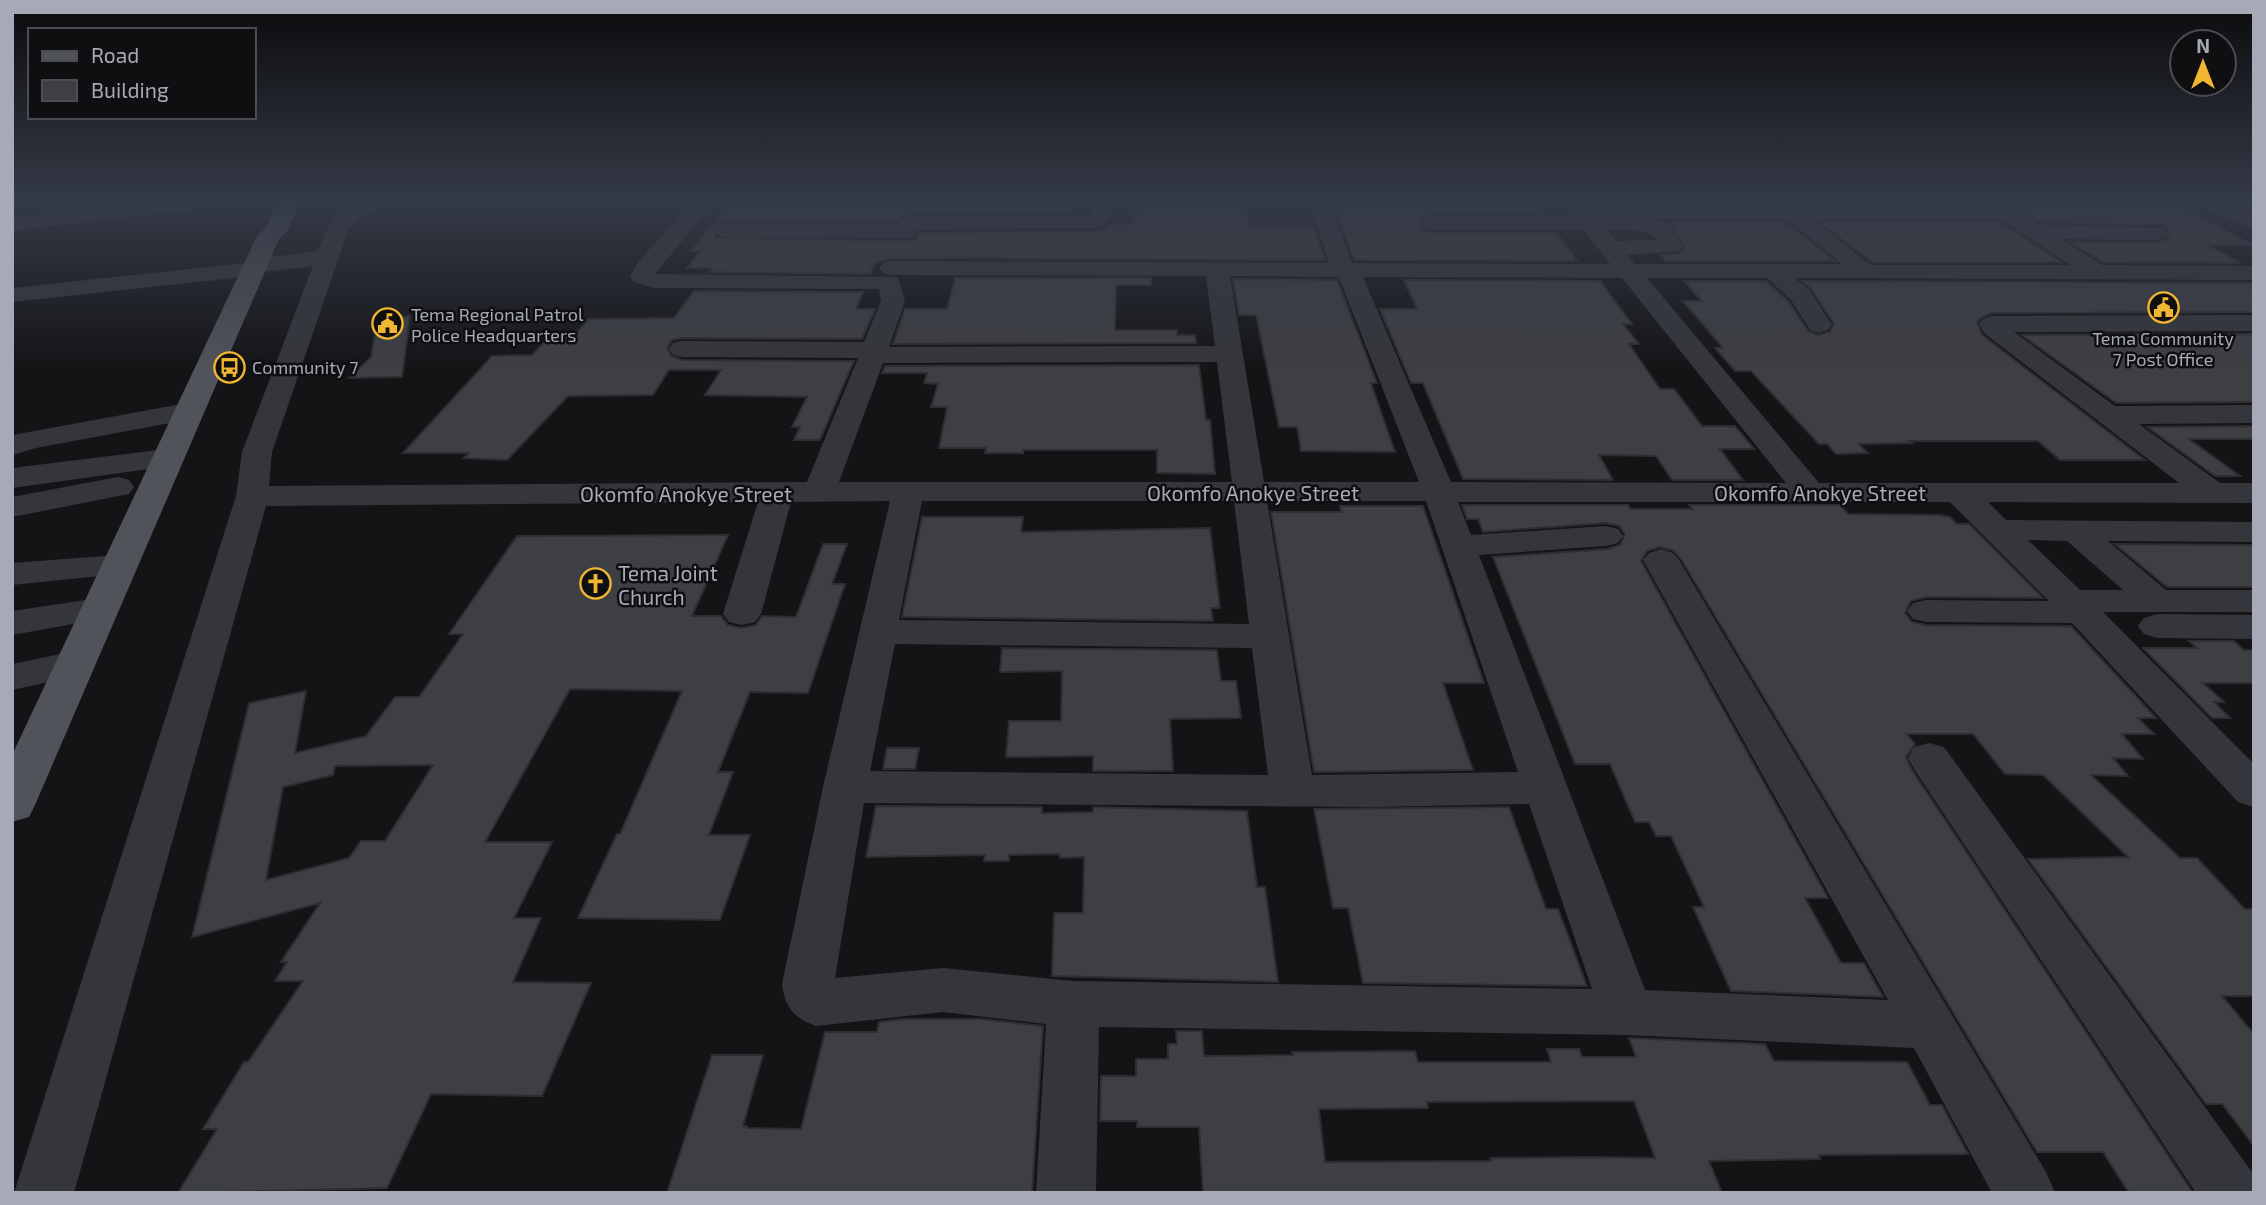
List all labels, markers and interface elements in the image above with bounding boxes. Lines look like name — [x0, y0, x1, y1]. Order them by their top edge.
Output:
legend — [28, 28, 256, 119]
north arrow — [2168, 28, 2238, 98]
text: N — [2196, 34, 2210, 57]
text: Road — [91, 42, 139, 67]
text: Building — [91, 77, 169, 102]
public building icon: Tema Community 7 Post Office — [2146, 290, 2180, 324]
place label: Tema Regional Patrol Police Headquarters — [411, 303, 584, 346]
public building icon: Tema Regional Patrol Police Headquarters — [371, 307, 405, 341]
place label: Tema Community 7 Post Office — [2092, 327, 2234, 370]
bus stop icon: Community 7 — [212, 350, 246, 384]
place label: Community 7 — [252, 356, 358, 378]
street label: Okomfo Anokye Street — [1147, 480, 1359, 505]
street label: Okomfo Anokye Street — [1714, 480, 1926, 505]
street label: Okomfo Anokye Street — [580, 481, 792, 506]
place label: Tema Joint Church — [618, 560, 718, 609]
church icon: Tema Joint Church — [578, 567, 612, 601]

